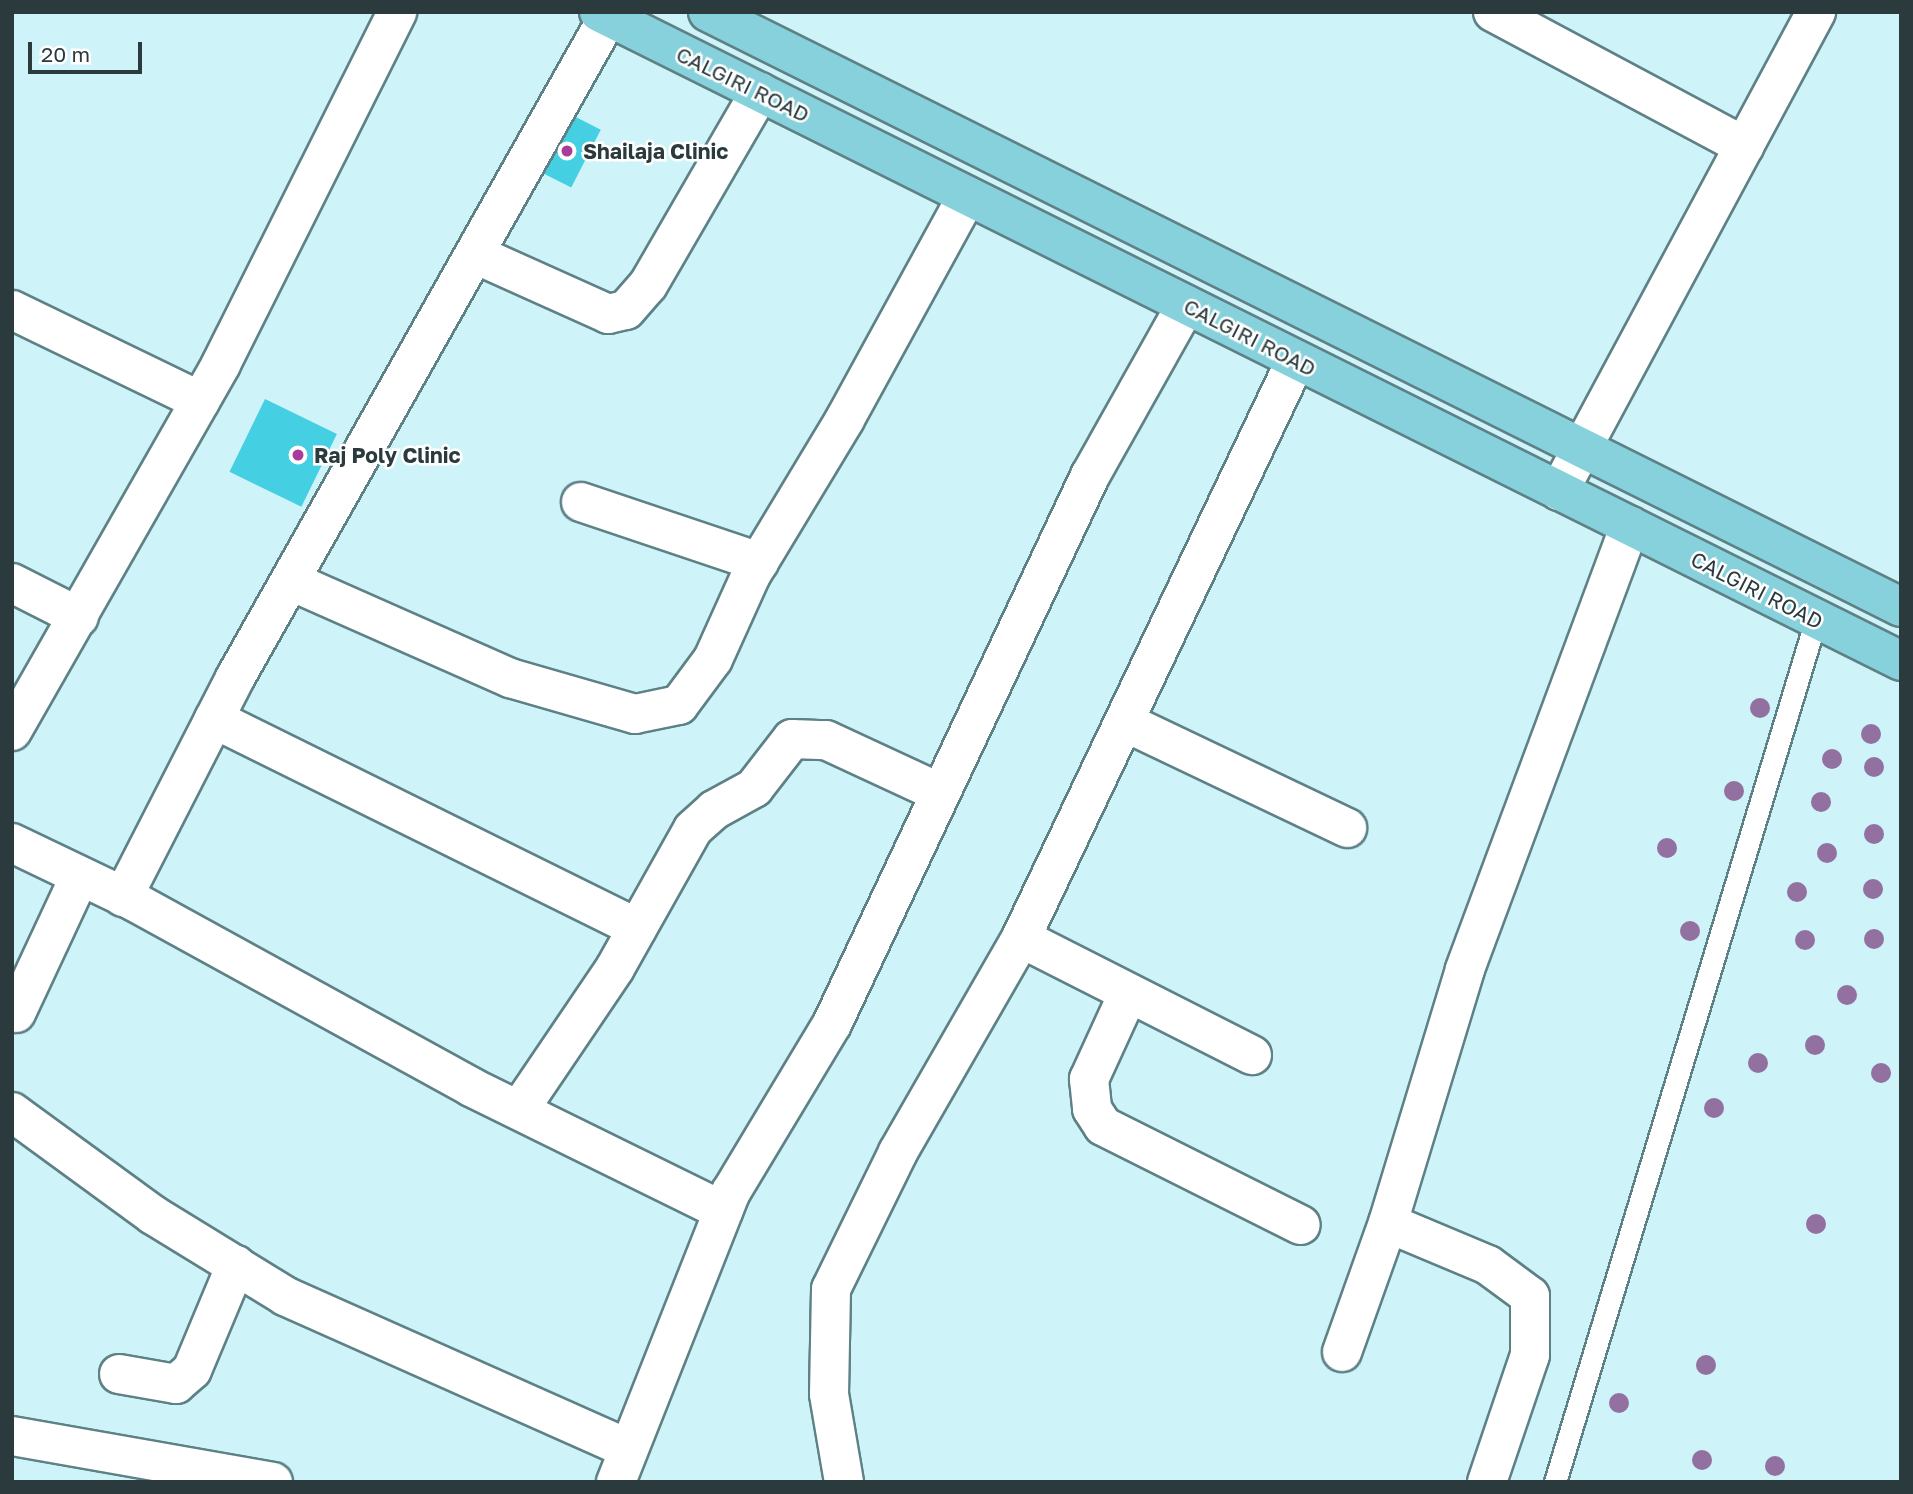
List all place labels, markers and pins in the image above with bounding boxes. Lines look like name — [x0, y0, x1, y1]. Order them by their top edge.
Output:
place label: Shailaja Clinic — [583, 138, 728, 164]
marker: Shailaja Clinic — [557, 141, 577, 161]
place label: Raj Poly Clinic — [314, 442, 461, 468]
marker: Raj Poly Clinic — [288, 445, 308, 465]

